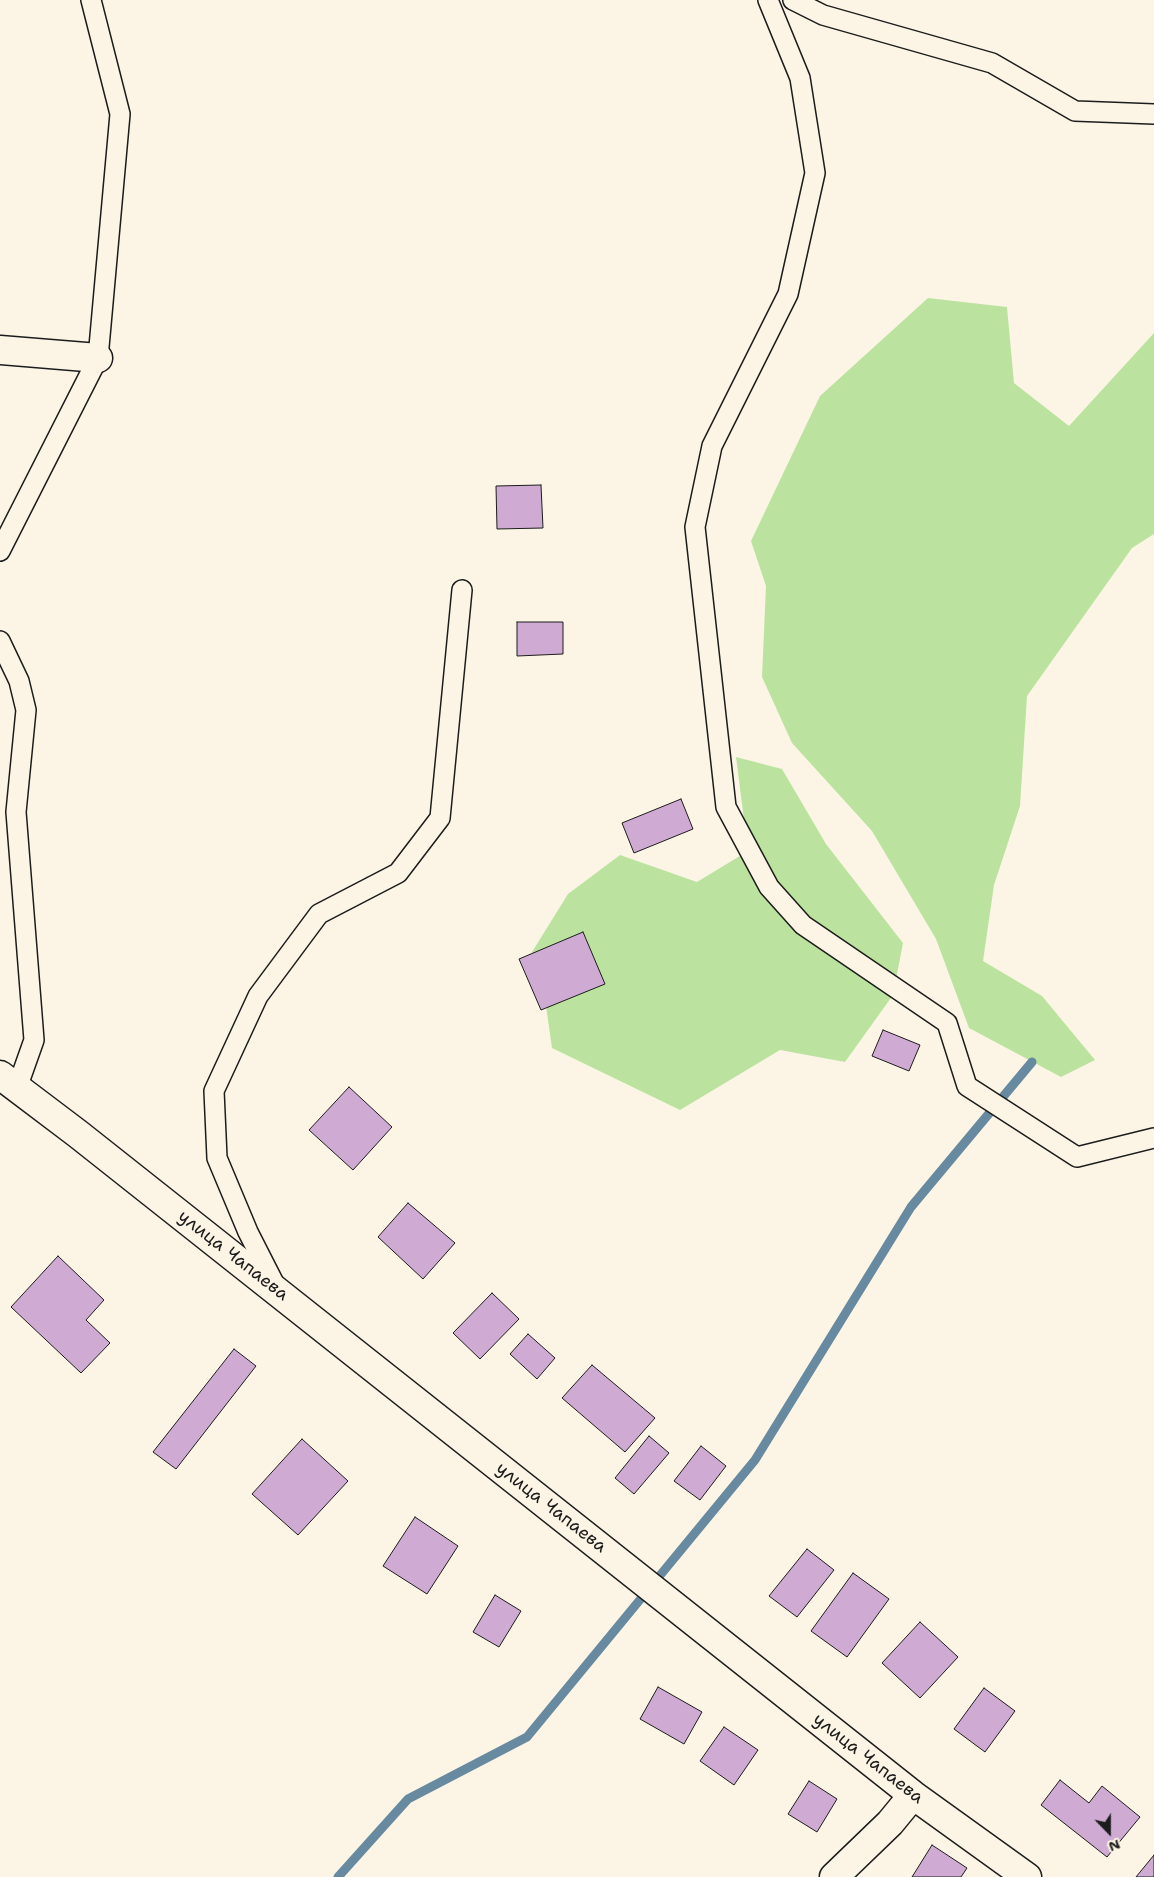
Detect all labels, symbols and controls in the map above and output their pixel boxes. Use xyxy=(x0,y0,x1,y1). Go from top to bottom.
street label: улица Чапаева xyxy=(173,1206,293,1306)
street label: улица Чапаева xyxy=(491,1458,611,1558)
street label: улица Чапаева xyxy=(808,1709,928,1809)
north arrow xyxy=(1084,1807,1134,1857)
text: N xyxy=(1106,1835,1123,1856)

